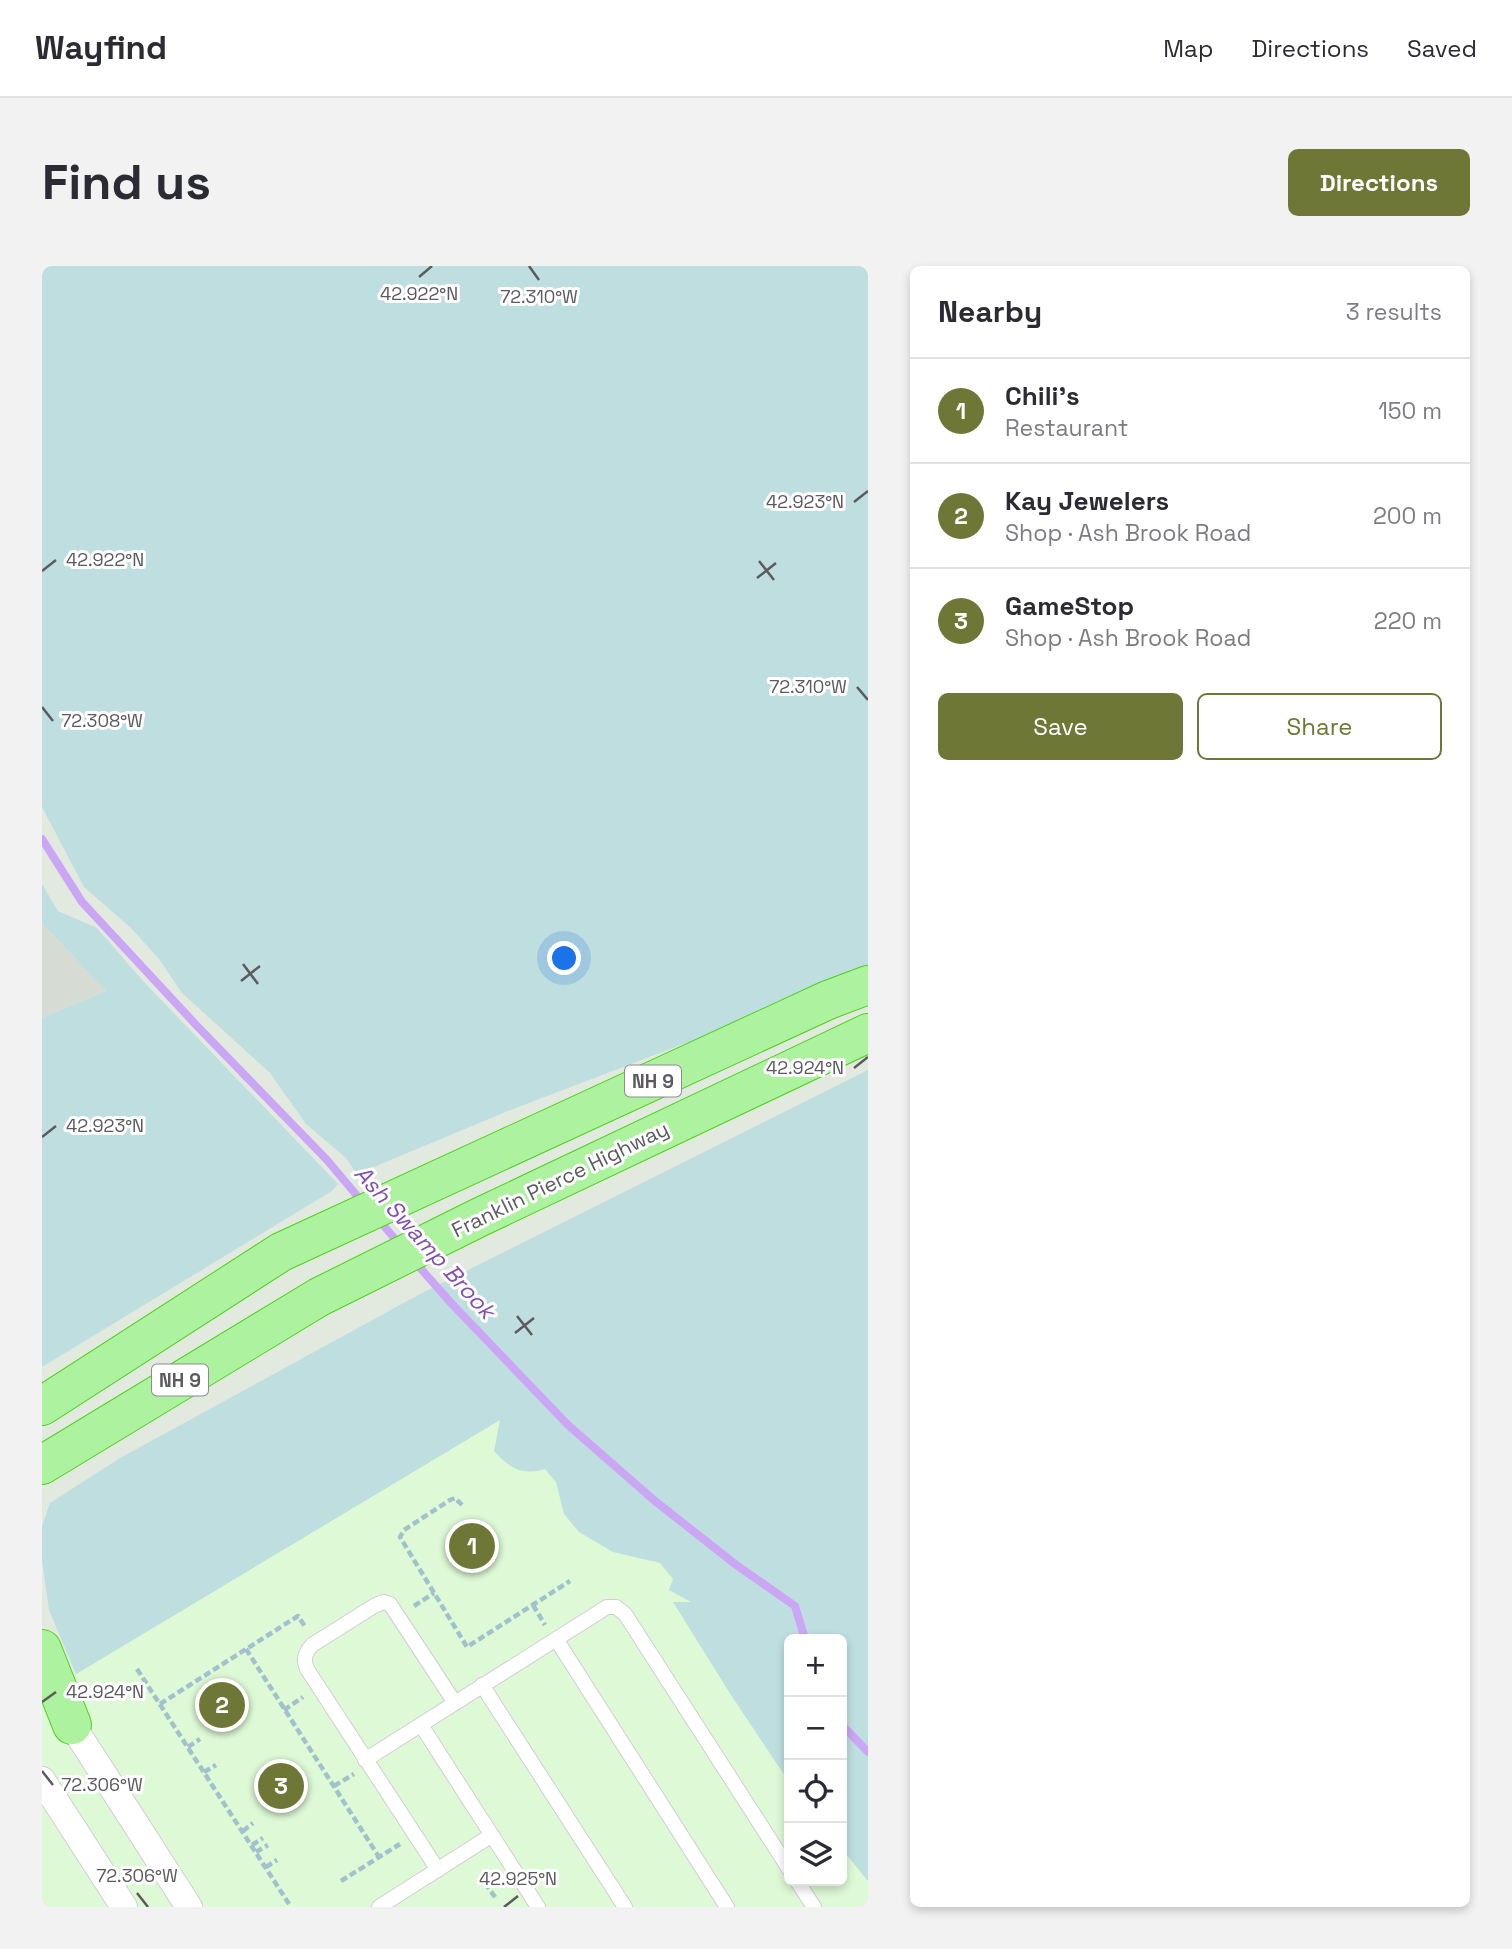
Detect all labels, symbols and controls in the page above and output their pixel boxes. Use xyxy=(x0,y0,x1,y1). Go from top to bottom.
text: Wayfind xyxy=(35,27,167,69)
text: Map xyxy=(1163,33,1213,64)
text: Directions xyxy=(1251,33,1369,64)
text: Saved xyxy=(1407,33,1477,64)
button: Directions xyxy=(1288,149,1470,216)
text: Find us xyxy=(42,151,211,213)
text: 42.922°N xyxy=(380,282,458,305)
text: 72.310°W xyxy=(500,285,578,308)
text: Nearby xyxy=(938,292,1042,331)
text: 3 results xyxy=(1346,297,1442,327)
text: Chili's xyxy=(1005,379,1080,413)
text: 1 xyxy=(956,396,966,426)
text: 150 m xyxy=(1378,396,1442,426)
text: Restaurant xyxy=(1005,413,1128,443)
text: Kay Jewelers xyxy=(1005,484,1169,518)
text: 42.923°N xyxy=(766,490,844,513)
text: 2 xyxy=(954,501,968,531)
text: 200 m xyxy=(1373,501,1442,531)
text: Shop · Ash Brook Road xyxy=(1005,518,1251,548)
text: 42.922°N xyxy=(66,548,144,571)
text: GameStop xyxy=(1005,589,1134,623)
text: 3 xyxy=(954,606,968,636)
text: 220 m xyxy=(1374,606,1442,636)
text: Shop · Ash Brook Road xyxy=(1005,623,1251,653)
text: 72.310°W xyxy=(769,675,847,698)
button: Save xyxy=(938,693,1183,760)
button: Share xyxy=(1197,693,1442,760)
text: 72.308°W xyxy=(61,709,143,732)
your location xyxy=(547,941,581,975)
text: 42.924°N xyxy=(766,1056,844,1079)
road number: NH 9 xyxy=(625,1066,681,1096)
text: 42.923°N xyxy=(66,1114,144,1137)
street label: Franklin Pierce Highway xyxy=(447,1115,673,1243)
water label: Ash Swamp Brook xyxy=(348,1159,504,1327)
road number: NH 9 xyxy=(152,1364,208,1396)
pin: 1 xyxy=(449,1520,495,1572)
map controls xyxy=(784,1634,847,1886)
button: + xyxy=(784,1634,847,1697)
pin: 2 xyxy=(199,1679,245,1731)
text: 42.924°N xyxy=(66,1680,144,1703)
button: − xyxy=(784,1697,847,1760)
pin: 3 xyxy=(258,1760,304,1812)
button: locate xyxy=(784,1760,847,1823)
text: 72.306°W xyxy=(61,1773,143,1796)
button: layers xyxy=(784,1823,847,1886)
text: 72.306°W xyxy=(96,1864,178,1887)
text: 42.925°N xyxy=(479,1867,557,1890)

